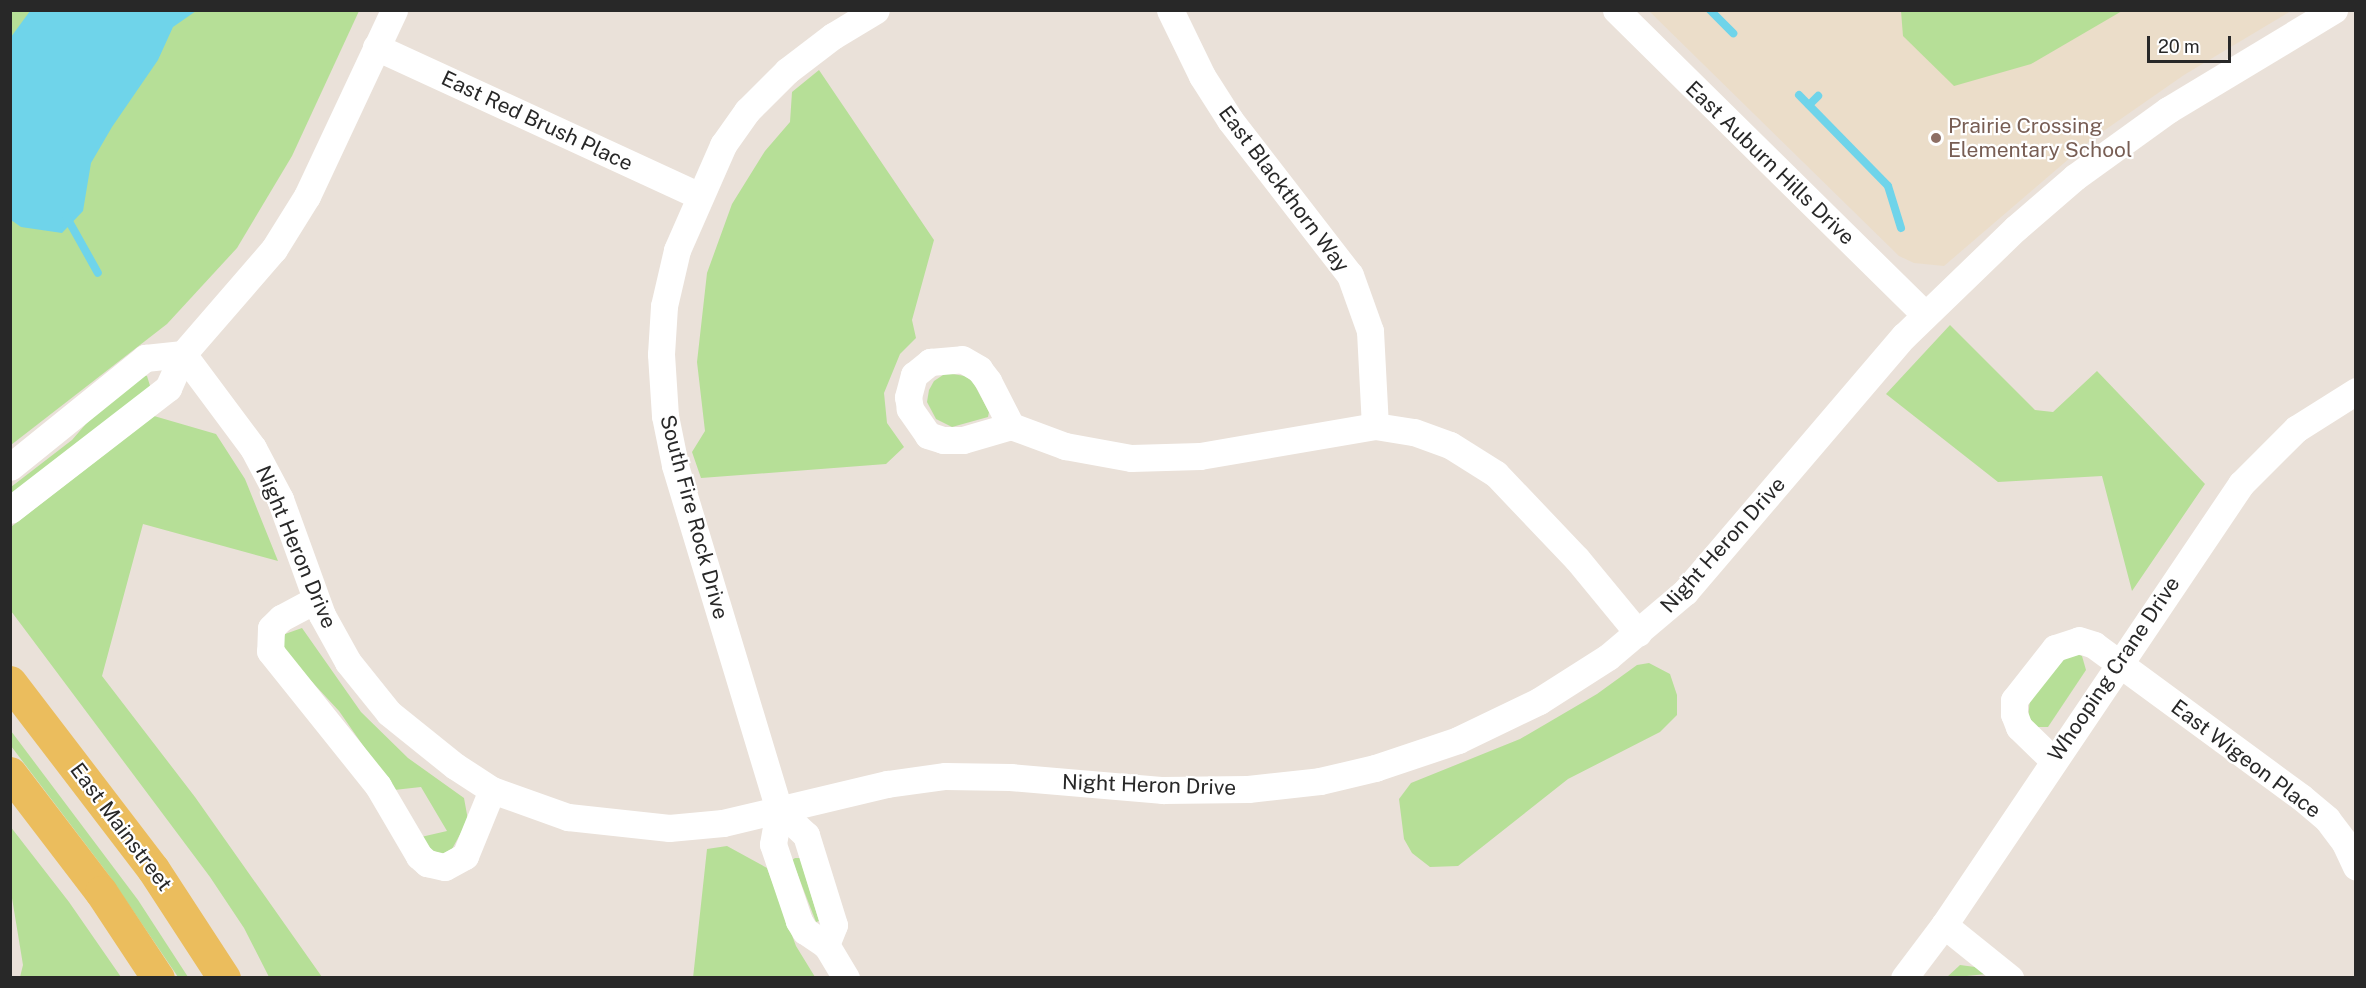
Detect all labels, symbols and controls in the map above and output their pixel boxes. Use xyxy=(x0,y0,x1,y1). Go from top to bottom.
scale bar xyxy=(2150,24,2234,62)
text: 20 m xyxy=(2158,36,2200,57)
street label: East Red Brush Place xyxy=(437,66,637,176)
street label: East Auburn Hills Drive xyxy=(1680,76,1860,250)
street label: East Blackthorn Way xyxy=(1213,101,1355,277)
place label: Prairie Crossing Elementary School xyxy=(1948,113,2132,163)
marker: Prairie Crossing Elementary School xyxy=(1929,131,1943,145)
street label: South Fire Rock Drive xyxy=(655,412,733,622)
street label: Night Heron Drive xyxy=(250,462,342,632)
street label: Night Heron Drive xyxy=(1655,472,1791,618)
street label: Whooping Crane Drive xyxy=(2043,572,2185,766)
street label: East Wigeon Place xyxy=(2166,694,2326,824)
street label: East Mainstreet xyxy=(65,758,177,896)
street label: Night Heron Drive xyxy=(1062,769,1236,801)

